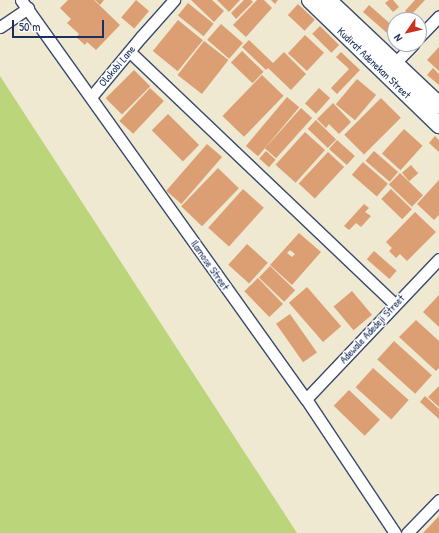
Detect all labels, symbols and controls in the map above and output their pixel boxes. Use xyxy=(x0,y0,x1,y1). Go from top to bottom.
scale bar xyxy=(14,12,106,38)
north arrow xyxy=(387,12,427,52)
text: 50 m xyxy=(19,18,40,35)
street label: Kudirat Adenekan Street xyxy=(334,25,414,101)
text: N xyxy=(390,32,405,45)
street label: Olokobi Lane xyxy=(96,43,138,89)
street label: Ilamose Street xyxy=(188,237,232,293)
street label: Adewale Adedeji Street xyxy=(337,292,407,366)

